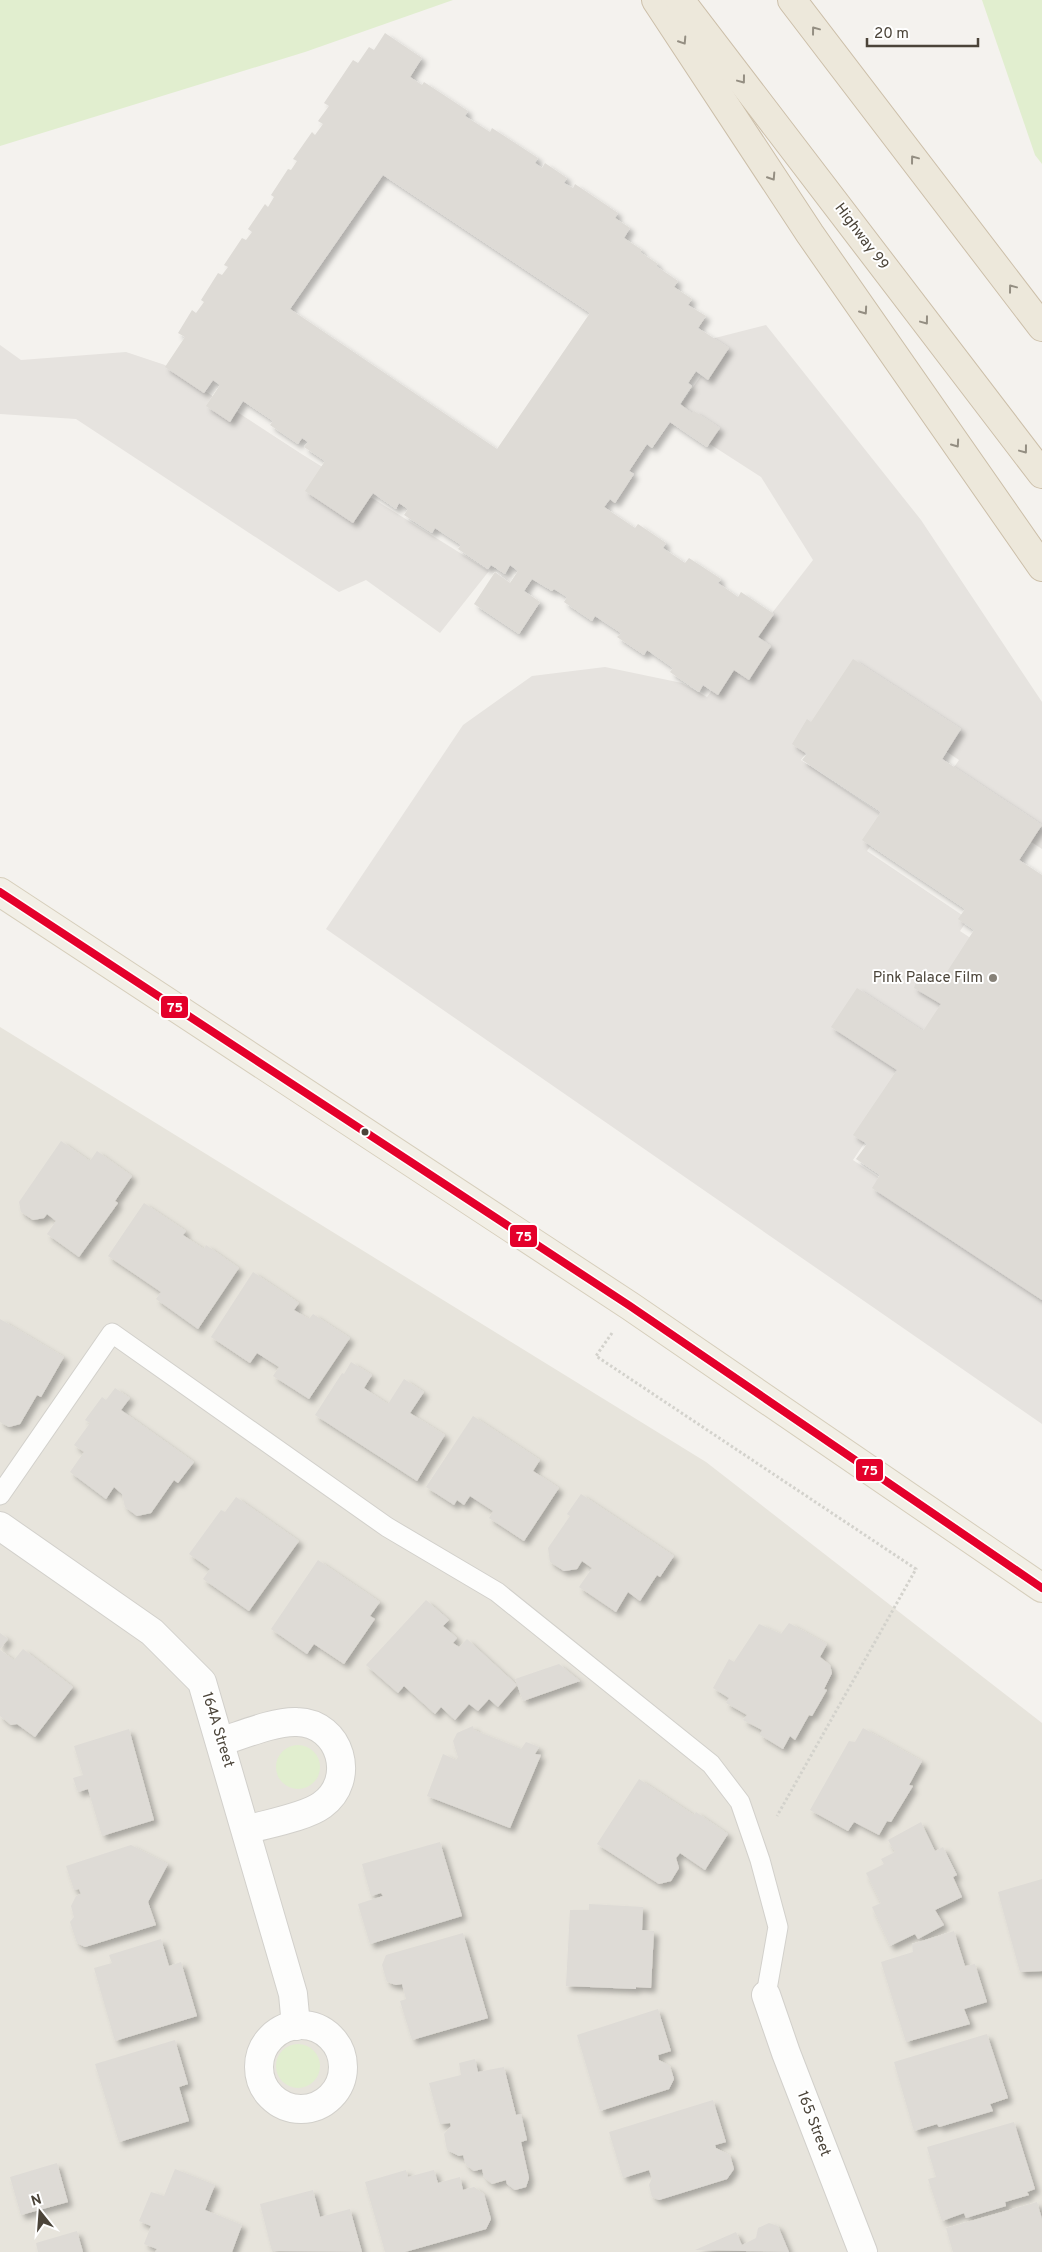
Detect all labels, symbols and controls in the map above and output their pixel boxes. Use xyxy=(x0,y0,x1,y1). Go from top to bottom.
scale bar xyxy=(867,15,978,47)
text: 20 m xyxy=(874,25,909,44)
one-way arrow xyxy=(812,26,821,36)
one-way arrow xyxy=(677,35,686,44)
one-way arrow xyxy=(736,75,745,84)
one-way arrow xyxy=(911,156,919,165)
one-way arrow xyxy=(766,171,776,180)
street label: Highway 99 xyxy=(830,200,892,274)
one-way arrow xyxy=(1010,285,1018,294)
one-way arrow xyxy=(858,305,867,315)
one-way arrow xyxy=(919,315,928,325)
one-way arrow xyxy=(950,439,959,448)
one-way arrow xyxy=(1018,444,1026,453)
place label: Pink Palace Film xyxy=(873,969,983,988)
marker: Pink Palace Film xyxy=(987,972,999,984)
line badge: 75 xyxy=(160,995,189,1019)
text: 75 xyxy=(167,1000,183,1017)
unlabelled marker xyxy=(360,1127,370,1137)
line badge: 75 xyxy=(509,1224,538,1248)
text: 75 xyxy=(516,1229,532,1246)
line badge: 75 xyxy=(855,1458,884,1482)
text: 75 xyxy=(862,1463,878,1480)
street label: 164A Street xyxy=(197,1690,237,1770)
street label: 165 Street xyxy=(792,2089,834,2159)
north arrow xyxy=(15,2187,65,2237)
text: N xyxy=(29,2191,44,2211)

